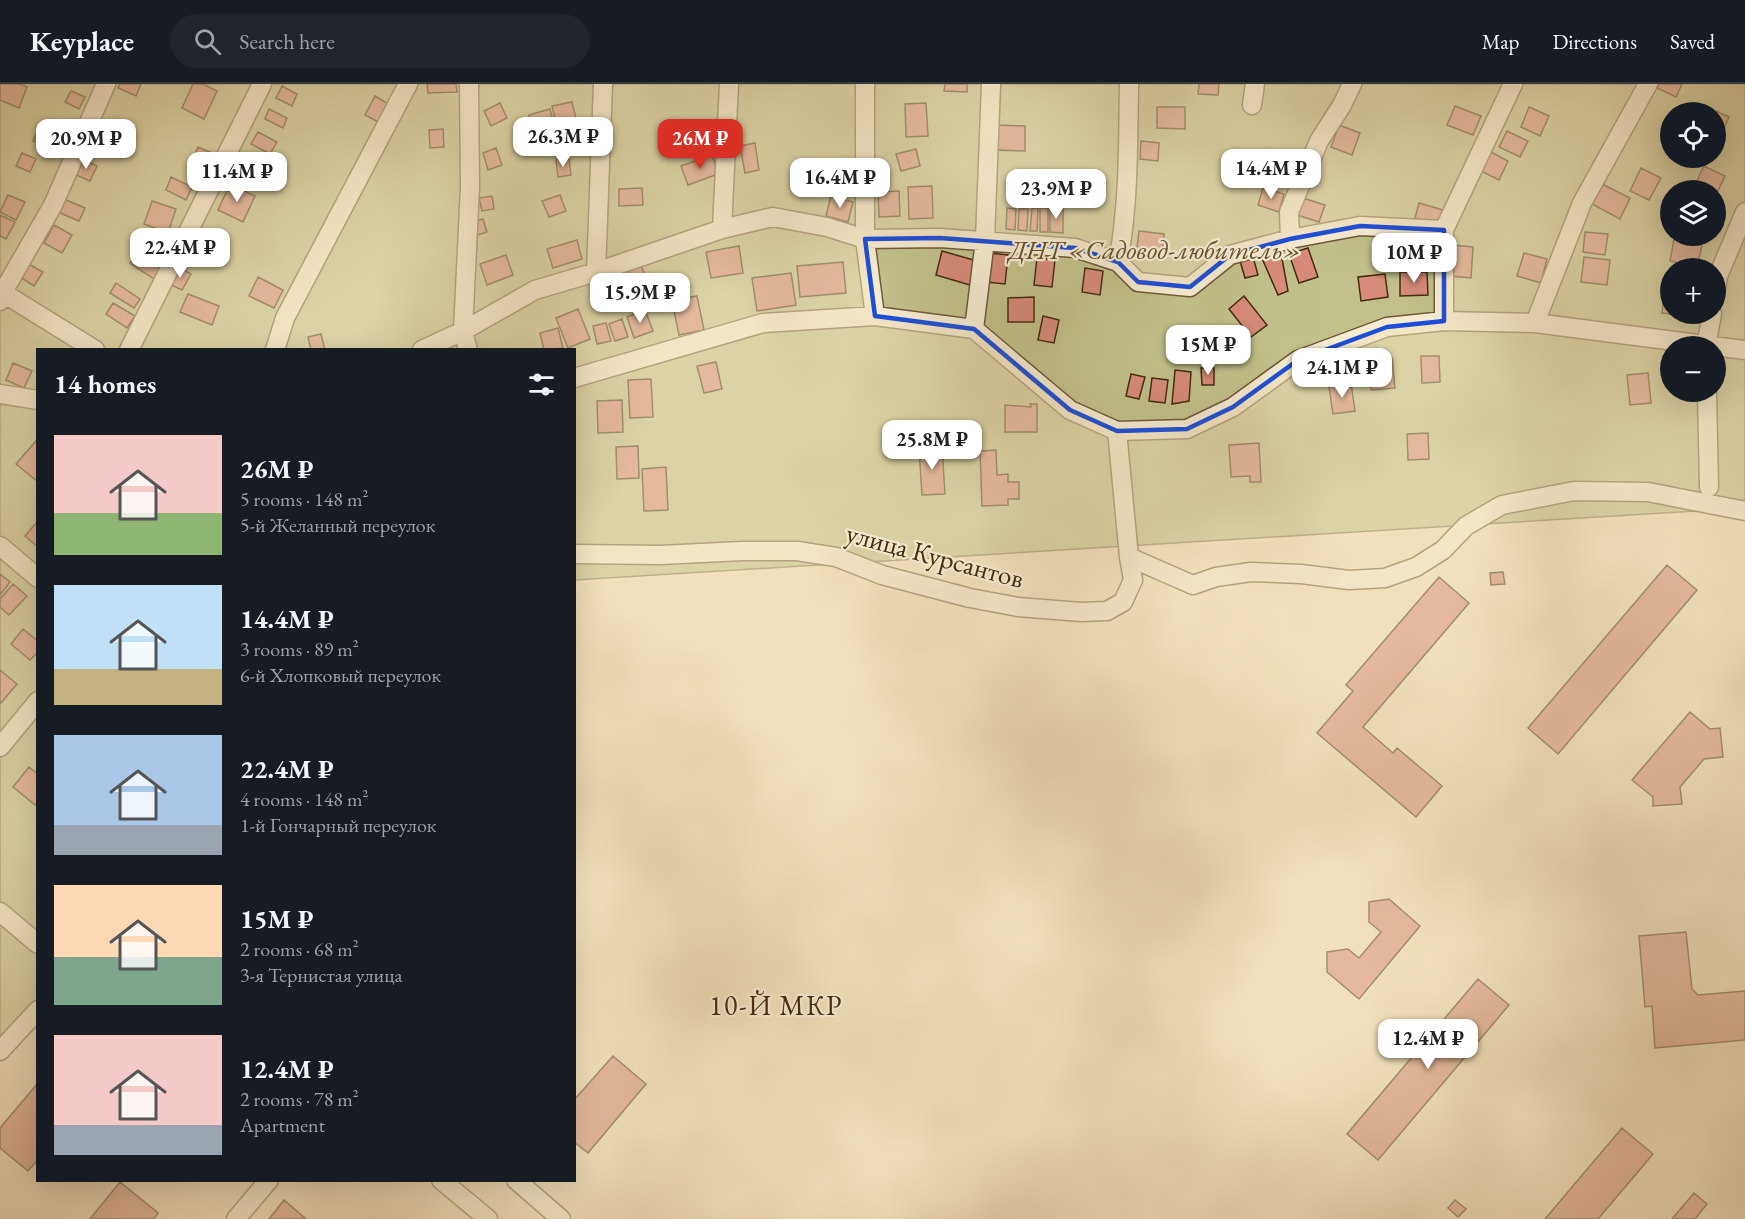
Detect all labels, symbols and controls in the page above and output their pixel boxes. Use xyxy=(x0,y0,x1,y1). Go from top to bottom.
search box xyxy=(170,14,590,68)
text: Keyplace xyxy=(30,23,134,59)
icon: search xyxy=(191,25,224,58)
text: Search here xyxy=(239,27,335,56)
text: Map xyxy=(1482,28,1519,55)
text: Directions xyxy=(1552,28,1637,55)
text: Saved xyxy=(1670,28,1715,55)
map controls xyxy=(1660,102,1726,402)
button: locate xyxy=(1660,102,1726,168)
pin: 26.3M ₽ xyxy=(508,117,618,168)
pin: 20.9M ₽ xyxy=(31,119,141,170)
pin: 26M ₽ xyxy=(658,119,742,170)
text: 26.3M ₽ xyxy=(527,123,599,149)
text: 20.9M ₽ xyxy=(50,125,122,151)
text: 26M ₽ xyxy=(672,125,728,151)
pin: 14.4M ₽ xyxy=(1216,149,1326,200)
pin: 11.4M ₽ xyxy=(182,152,292,203)
text: 14.4M ₽ xyxy=(1235,155,1307,181)
text: 11.4M ₽ xyxy=(201,158,273,184)
pin: 16.4M ₽ xyxy=(785,158,895,209)
text: 16.4M ₽ xyxy=(804,164,876,190)
pin: 23.9M ₽ xyxy=(1001,169,1111,220)
text: 23.9M ₽ xyxy=(1020,175,1092,201)
button: layers xyxy=(1660,180,1726,246)
pin: 22.4M ₽ xyxy=(125,228,235,279)
park label: ДНТ «Садовод-любитель» xyxy=(1007,232,1301,267)
pin: 10M ₽ xyxy=(1372,233,1456,284)
text: 22.4M ₽ xyxy=(144,234,216,260)
text: 10M ₽ xyxy=(1386,239,1442,265)
button: + xyxy=(1660,258,1726,324)
pin: 15.9M ₽ xyxy=(585,273,695,324)
text: 15.9M ₽ xyxy=(604,279,676,305)
pin: 15M ₽ xyxy=(1166,325,1250,376)
text: 15M ₽ xyxy=(1180,331,1236,357)
button: − xyxy=(1660,336,1726,402)
pin: 24.1M ₽ xyxy=(1287,348,1397,399)
text: 24.1M ₽ xyxy=(1306,354,1378,380)
text: 14 homes xyxy=(54,367,156,401)
icon: filters xyxy=(525,368,558,401)
pin: 25.8M ₽ xyxy=(877,420,987,471)
text: 25.8M ₽ xyxy=(896,426,968,452)
text: 26M ₽ xyxy=(240,452,314,486)
icon: home xyxy=(102,459,174,531)
text: 5 rooms · 148 m² xyxy=(240,486,368,512)
text: 5-й Желанный переулок xyxy=(240,512,435,538)
street label: улица Курсантов xyxy=(843,515,1028,596)
text: 14.4M ₽ xyxy=(240,602,334,636)
icon: home xyxy=(102,609,174,681)
text: 3 rooms · 89 m² xyxy=(240,636,359,662)
text: 6-й Хлопковый переулок xyxy=(240,662,441,688)
text: 22.4M ₽ xyxy=(240,752,334,786)
icon: home xyxy=(102,759,174,831)
text: 4 rooms · 148 m² xyxy=(240,786,368,812)
text: 1-й Гончарный переулок xyxy=(240,812,436,838)
text: 15M ₽ xyxy=(240,902,314,936)
icon: home xyxy=(102,909,174,981)
text: 2 rooms · 68 m² xyxy=(240,936,359,962)
text: 3-я Тернистая улица xyxy=(240,962,402,988)
district label: 10-Й МКР xyxy=(709,987,843,1023)
pin: 12.4M ₽ xyxy=(1373,1019,1483,1070)
text: 12.4M ₽ xyxy=(1392,1025,1464,1051)
text: 12.4M ₽ xyxy=(240,1052,334,1086)
icon: home xyxy=(102,1059,174,1131)
text: 2 rooms · 78 m² xyxy=(240,1086,359,1112)
text: Apartment xyxy=(240,1112,325,1138)

